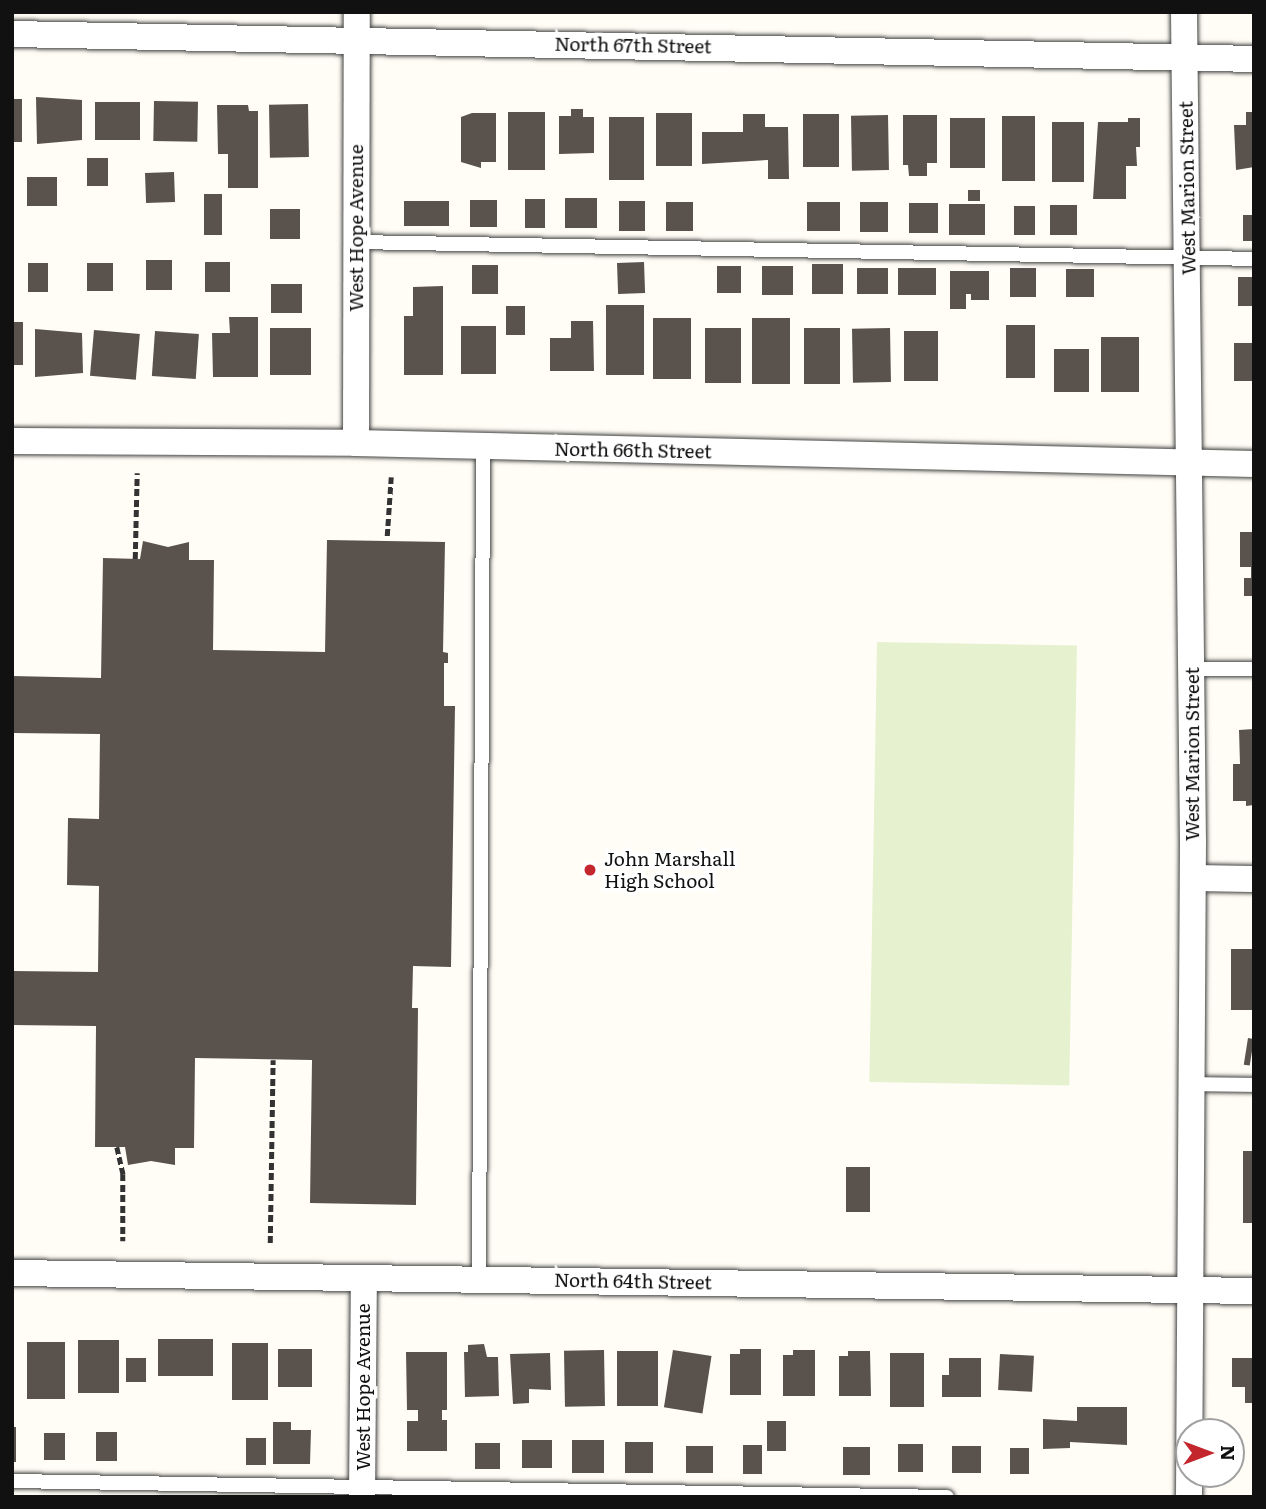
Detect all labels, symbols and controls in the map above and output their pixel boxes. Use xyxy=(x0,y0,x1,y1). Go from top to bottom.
street label: North 67th Street xyxy=(554,32,712,58)
street label: West Marion Street xyxy=(1174,101,1200,275)
street label: West Hope Avenue xyxy=(345,144,367,312)
street label: North 66th Street xyxy=(554,437,712,463)
street label: West Marion Street xyxy=(1181,667,1203,841)
place label: John Marshall High School xyxy=(604,848,735,892)
marker: John Marshall High School xyxy=(582,862,598,878)
street label: North 64th Street xyxy=(554,1268,712,1294)
street label: West Hope Avenue xyxy=(352,1303,374,1471)
north arrow xyxy=(1175,1418,1245,1488)
text: N xyxy=(1215,1445,1243,1461)

